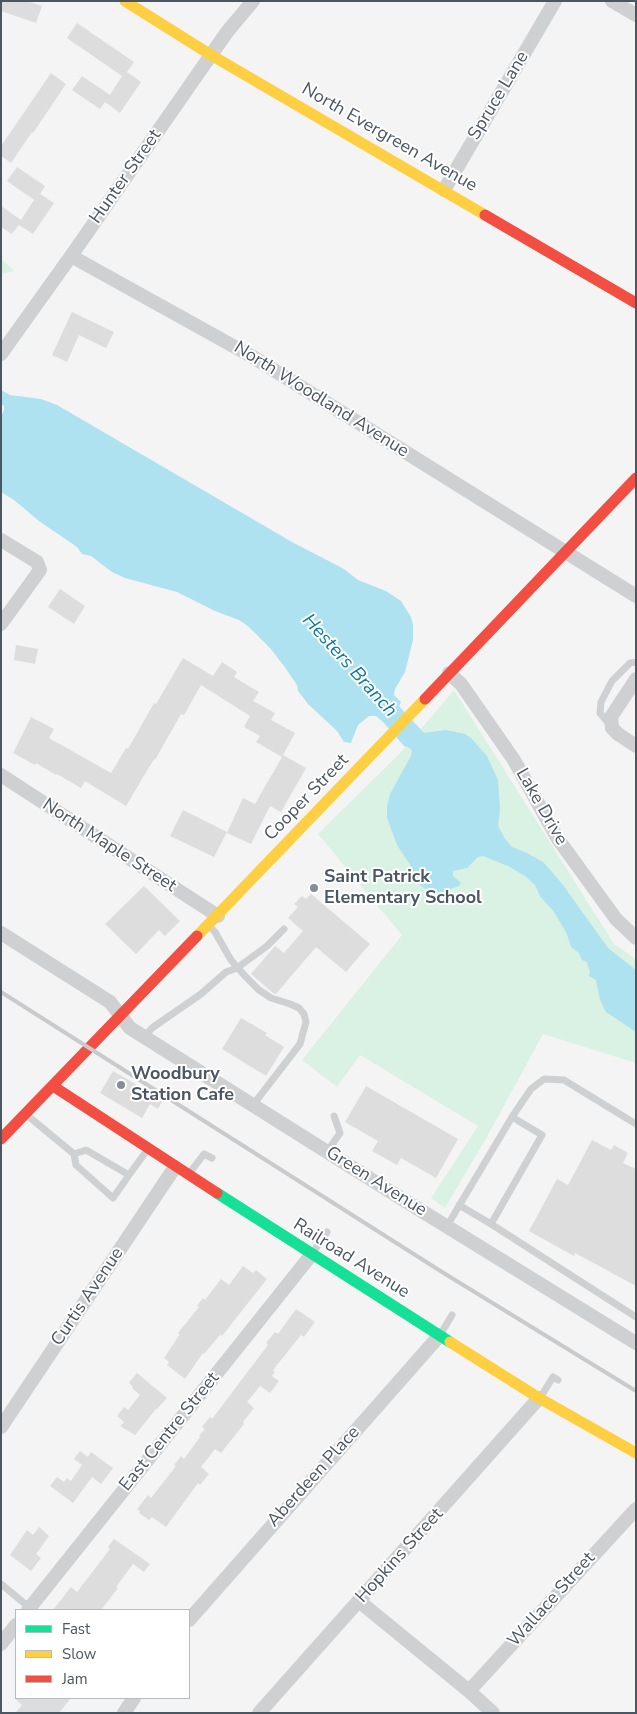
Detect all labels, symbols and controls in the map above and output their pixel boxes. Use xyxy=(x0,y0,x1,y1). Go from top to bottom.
street label: Spruce Lane xyxy=(464,48,534,144)
street label: North Evergreen Avenue xyxy=(297,79,481,197)
street label: Hunter Street xyxy=(86,126,166,228)
street label: North Woodland Avenue xyxy=(230,337,412,463)
water label: Hesters Branch xyxy=(297,610,401,722)
street label: Cooper Street xyxy=(260,750,354,846)
street label: Lake Drive xyxy=(510,765,572,849)
street label: North Maple Street xyxy=(38,795,180,897)
place label: Saint Patrick Elementary School xyxy=(324,867,482,910)
marker: Saint Patrick Elementary School xyxy=(308,882,320,894)
place label: Woodbury Station Cafe xyxy=(131,1064,234,1106)
marker: Woodbury Station Cafe xyxy=(115,1079,127,1091)
street label: Green Avenue xyxy=(322,1142,430,1222)
street label: Railroad Avenue xyxy=(289,1215,413,1303)
street label: Curtis Avenue xyxy=(47,1244,129,1350)
street label: East Centre Street xyxy=(115,1368,225,1496)
street label: Aberdeen Place xyxy=(263,1422,365,1532)
street label: Hopkins Street xyxy=(352,1504,448,1608)
street label: Wallace Street xyxy=(504,1548,600,1652)
legend xyxy=(15,1609,190,1699)
text: Fast xyxy=(62,1619,90,1639)
text: Slow xyxy=(62,1644,96,1664)
text: Jam xyxy=(62,1669,88,1689)

